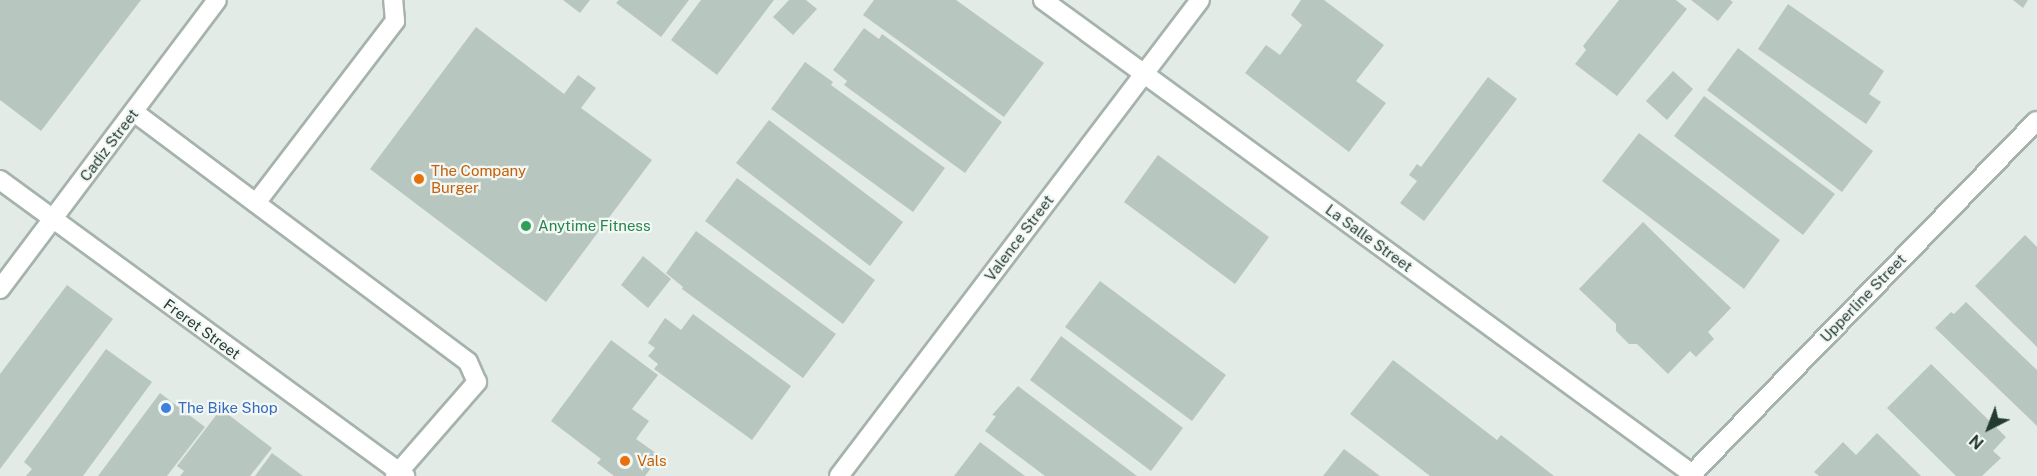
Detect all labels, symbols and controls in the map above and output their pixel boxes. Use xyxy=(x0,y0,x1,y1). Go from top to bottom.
street label: Cadiz Street xyxy=(76,105,142,185)
place label: The Company Burger xyxy=(431,161,526,196)
marker: The Company Burger xyxy=(412,172,426,186)
street label: Valence Street xyxy=(981,191,1057,285)
street label: La Salle Street xyxy=(1322,200,1416,276)
place label: Anytime Fitness xyxy=(538,217,651,235)
marker: Anytime Fitness xyxy=(519,219,533,233)
street label: Upperline Street xyxy=(1816,250,1910,346)
street label: Freret Street xyxy=(160,295,244,363)
north arrow xyxy=(1959,398,2019,458)
place label: The Bike Shop xyxy=(178,399,278,417)
marker: The Bike Shop xyxy=(159,401,173,415)
text: N xyxy=(1966,431,1988,453)
place label: Vals xyxy=(637,452,667,470)
marker: Vals xyxy=(618,454,632,468)

